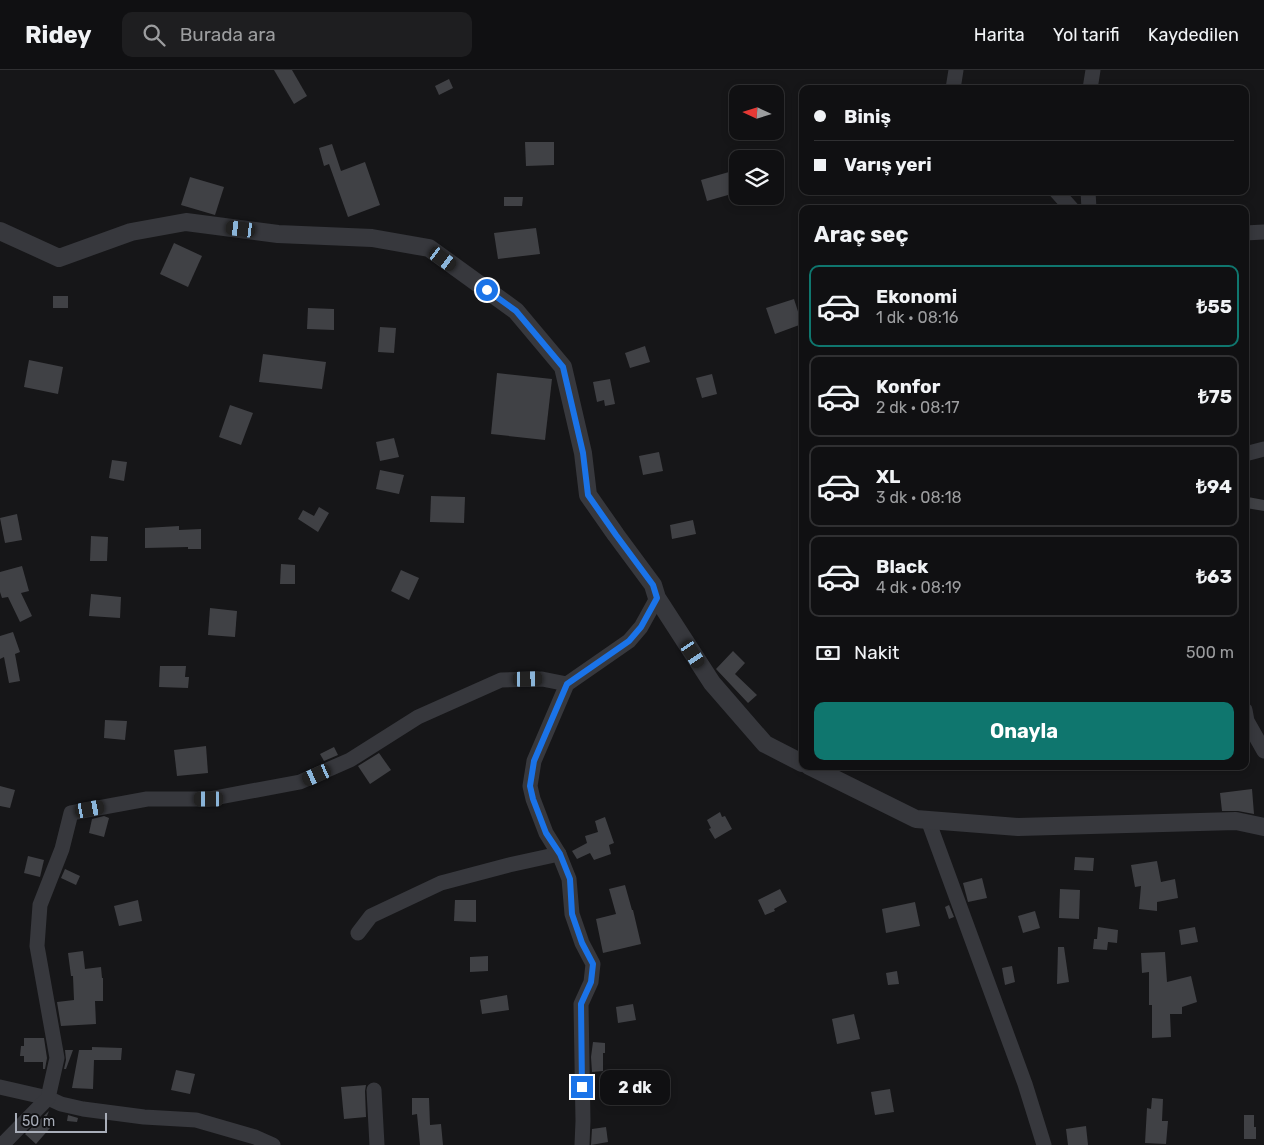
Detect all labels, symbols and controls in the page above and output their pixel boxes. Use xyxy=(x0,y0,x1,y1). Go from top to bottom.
search box xyxy=(122,12,472,57)
text: Ridey xyxy=(25,21,92,49)
icon: search xyxy=(140,21,168,49)
text: Burada ara xyxy=(180,23,276,46)
text: Harita xyxy=(974,24,1025,46)
text: Yol tarifi xyxy=(1053,24,1120,46)
text: Kaydedilen xyxy=(1148,24,1239,46)
north arrow xyxy=(729,85,784,140)
map controls xyxy=(729,85,784,205)
text: Biniş xyxy=(844,105,891,128)
button: layers xyxy=(729,150,784,205)
text: Varış yeri xyxy=(844,153,932,176)
car xyxy=(225,220,256,238)
text: Araç seç xyxy=(814,221,908,248)
car xyxy=(426,244,459,274)
route start xyxy=(476,279,498,301)
icon: car xyxy=(816,284,861,329)
text: Ekonomi xyxy=(876,285,957,308)
text: ₺55 xyxy=(1197,295,1232,318)
text: 1 dk · 08:16 xyxy=(876,308,958,327)
icon: car xyxy=(816,374,861,419)
text: Konfor xyxy=(876,375,940,398)
text: ₺75 xyxy=(1198,385,1232,408)
text: 2 dk · 08:17 xyxy=(876,398,960,417)
icon: car xyxy=(816,464,861,509)
text: XL xyxy=(876,465,900,488)
text: ₺94 xyxy=(1196,475,1232,498)
text: 3 dk · 08:18 xyxy=(876,488,962,507)
icon: car xyxy=(816,554,861,599)
text: Black xyxy=(876,555,928,578)
text: ₺63 xyxy=(1196,565,1232,588)
text: 4 dk · 08:19 xyxy=(876,578,961,597)
car xyxy=(678,637,707,671)
icon: cash xyxy=(814,639,842,667)
text: Nakit xyxy=(854,641,900,664)
text: 500 m xyxy=(1186,643,1234,662)
car xyxy=(512,671,543,687)
button: Onayla xyxy=(814,702,1234,760)
car xyxy=(300,762,333,788)
car xyxy=(194,792,224,807)
car xyxy=(73,799,106,819)
callout: 2 dk xyxy=(600,1070,670,1104)
route end xyxy=(571,1076,593,1098)
text: 2 dk xyxy=(618,1078,652,1097)
scale bar xyxy=(15,1110,108,1133)
text: 50 m xyxy=(22,1113,55,1130)

